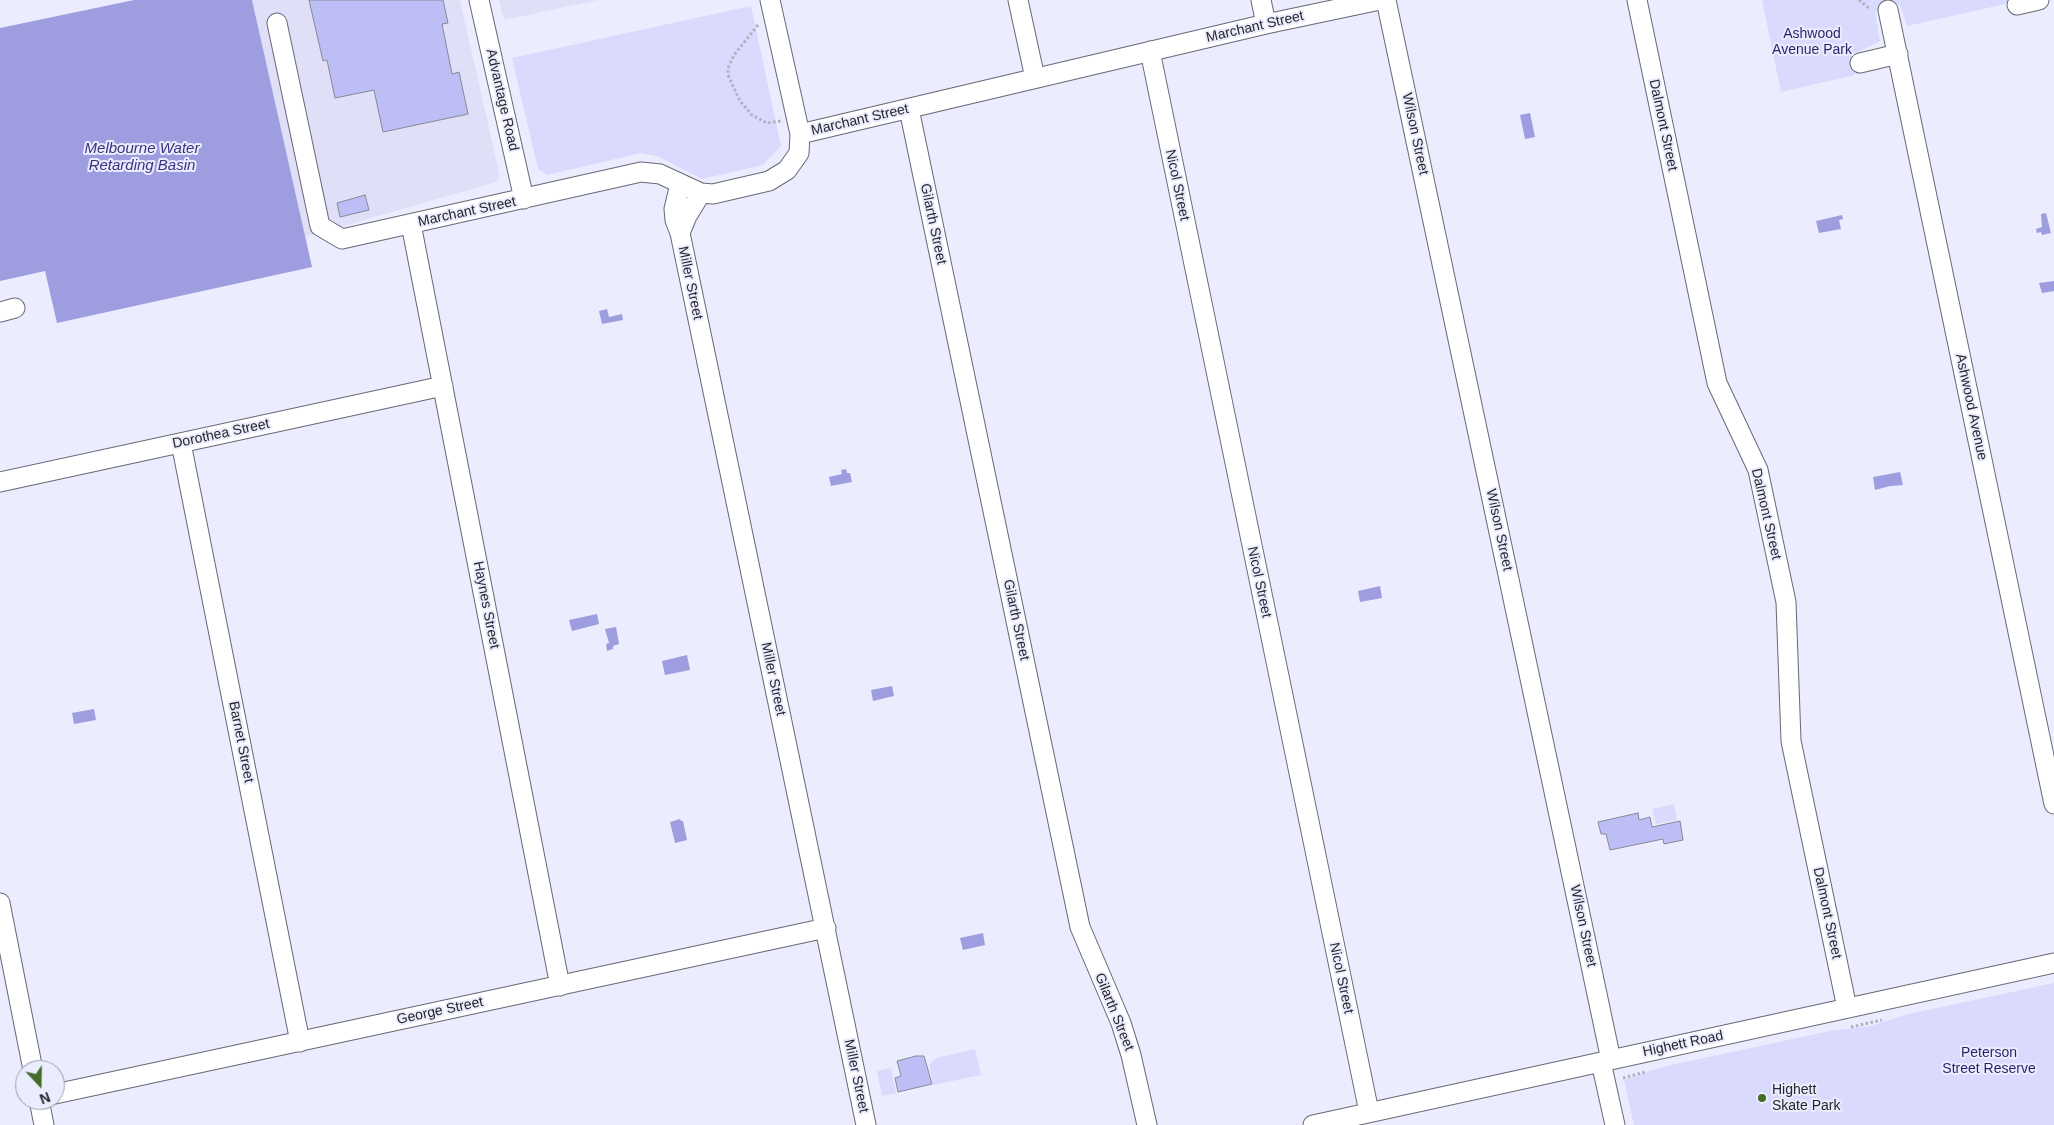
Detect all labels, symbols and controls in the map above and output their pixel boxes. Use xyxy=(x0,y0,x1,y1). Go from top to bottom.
street label: Marchant Street xyxy=(1205,8,1305,46)
park label: Ashwood Avenue Park xyxy=(1772,26,1852,58)
street label: Advantage Road xyxy=(482,47,522,153)
street label: Dalmont Street xyxy=(1645,78,1681,172)
street label: Wilson Street xyxy=(1398,92,1432,176)
street label: Marchant Street xyxy=(810,101,910,139)
water label: Melbourne Water Retarding Basin xyxy=(85,140,199,175)
street label: Nicol Street xyxy=(1161,148,1193,222)
street label: Gilarth Street xyxy=(916,182,950,266)
street label: Marchant Street xyxy=(417,193,517,231)
street label: Miller Street xyxy=(674,245,706,321)
street label: Ashwood Avenue xyxy=(1951,352,1991,462)
street label: Dorothea Street xyxy=(171,416,271,452)
street label: Dalmont Street xyxy=(1747,467,1785,561)
street label: Wilson Street xyxy=(1482,488,1516,572)
street label: Nicol Street xyxy=(1243,545,1275,619)
street label: Haynes Street xyxy=(469,560,503,650)
street label: Gilarth Street xyxy=(999,578,1033,662)
street label: Miller Street xyxy=(757,641,789,717)
street label: Barnet Street xyxy=(225,700,257,784)
street label: Dalmont Street xyxy=(1809,866,1845,960)
street label: Wilson Street xyxy=(1566,884,1600,968)
street label: Nicol Street xyxy=(1325,941,1357,1015)
street label: Gilarth Street xyxy=(1091,971,1137,1053)
street label: George Street xyxy=(395,994,485,1028)
street label: Highett Road xyxy=(1641,1027,1725,1061)
street label: Miller Street xyxy=(840,1038,872,1114)
park label: Peterson Street Reserve xyxy=(1942,1045,2036,1078)
north arrow xyxy=(15,1060,65,1110)
place label: Highett Skate Park xyxy=(1772,1082,1840,1114)
text: N xyxy=(37,1089,53,1107)
marker: Highett Skate Park xyxy=(1756,1092,1768,1104)

